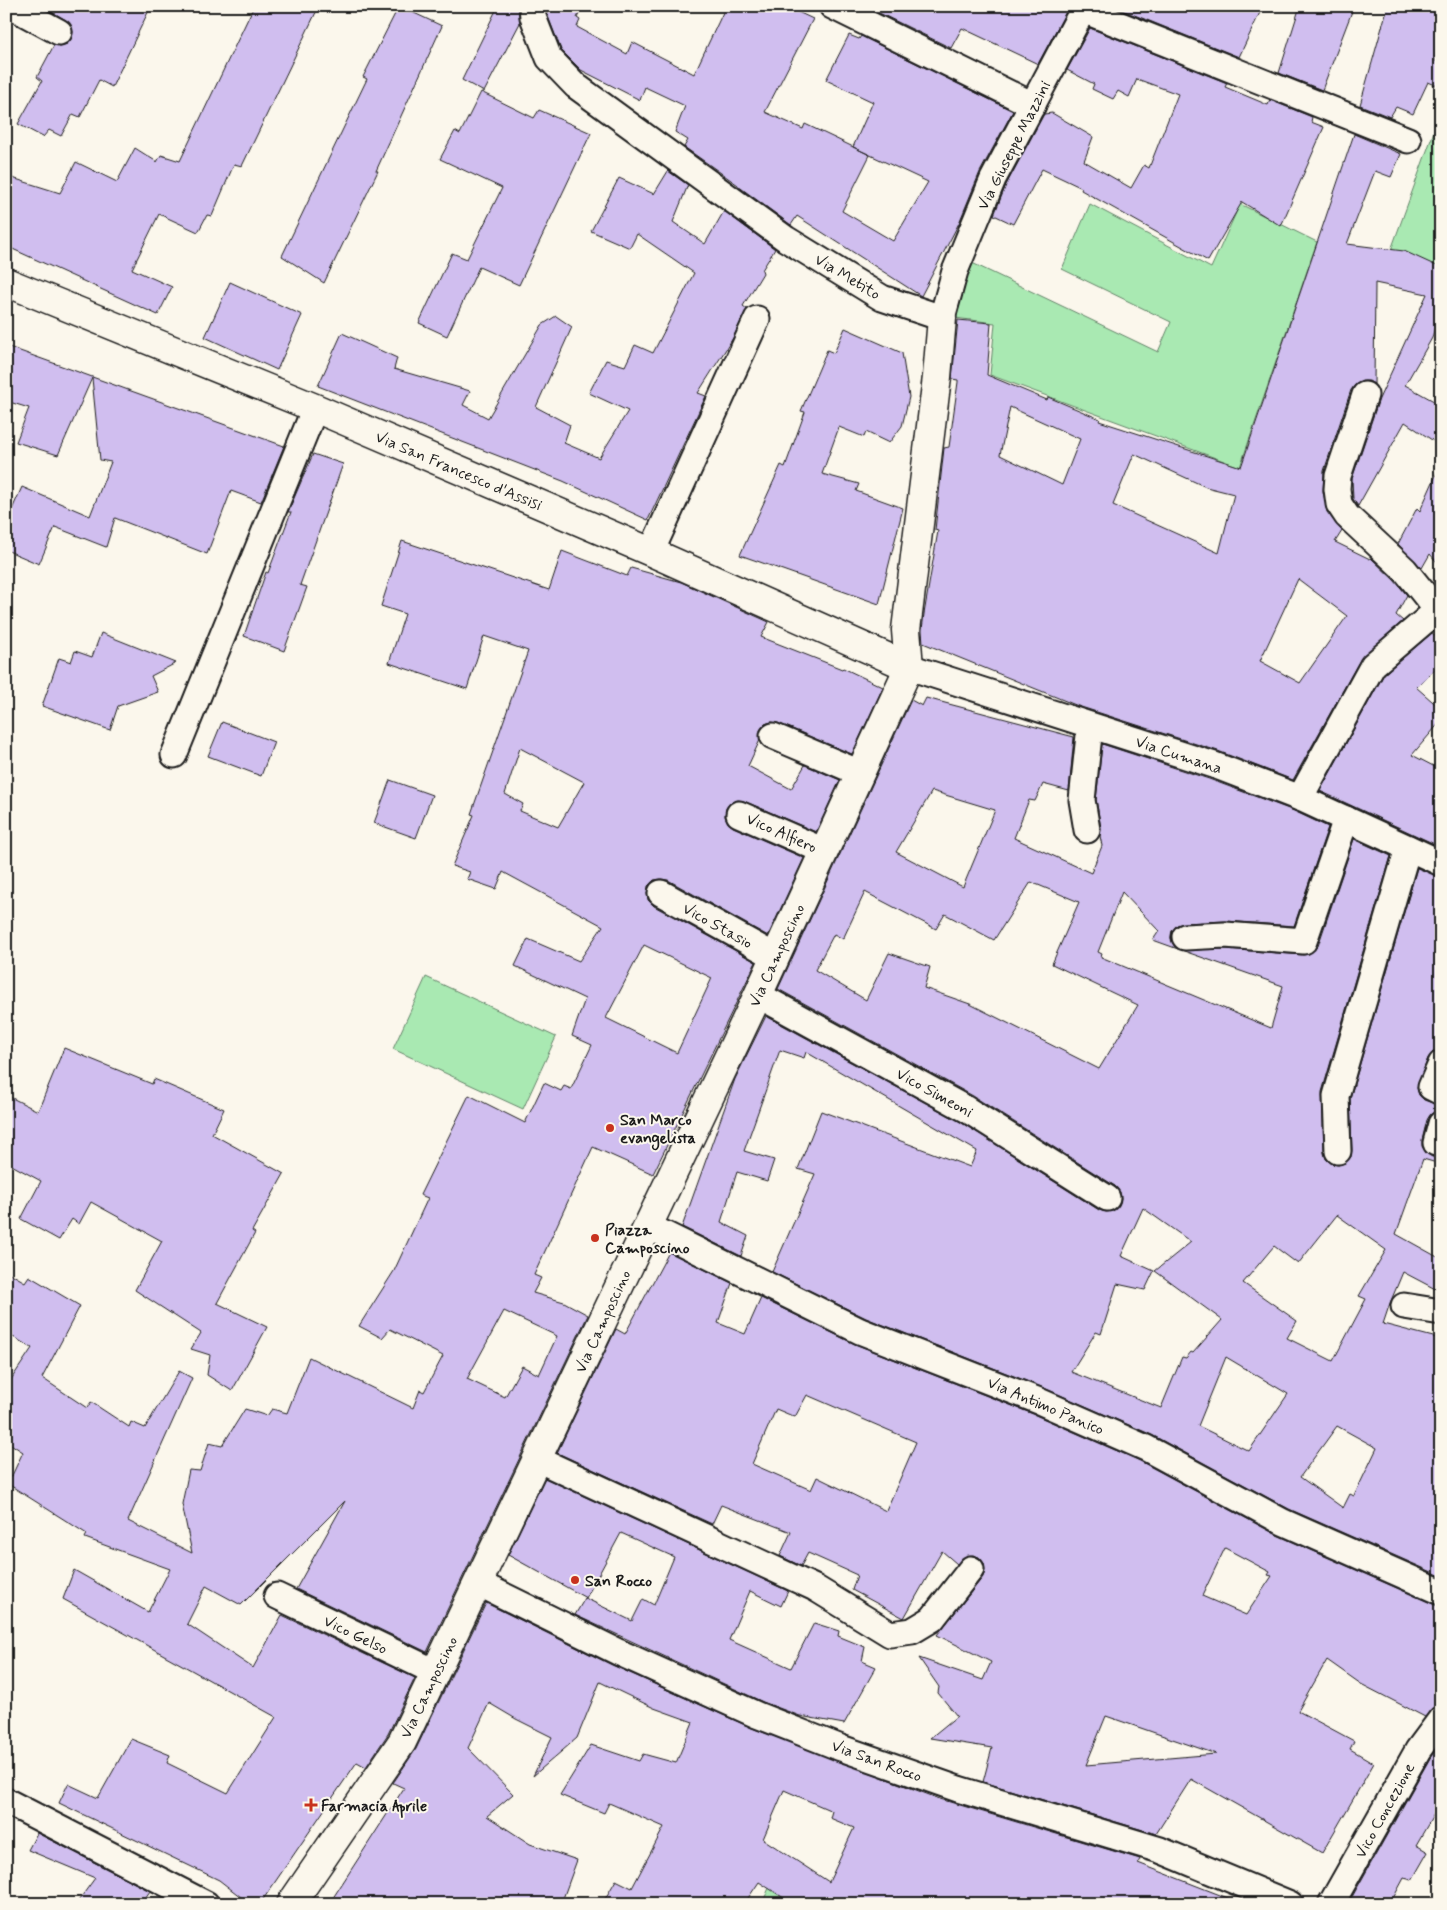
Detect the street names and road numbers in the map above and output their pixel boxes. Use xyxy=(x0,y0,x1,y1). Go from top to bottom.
street label: Via Giuseppe Mazzini xyxy=(973,77,1056,214)
street label: Via Metito xyxy=(810,249,884,305)
street label: Via San Francesco d'Assisi xyxy=(372,427,545,516)
street label: Via Cumana xyxy=(1133,732,1225,779)
street label: Vico Alfiero xyxy=(743,809,820,858)
street label: Vico Stasio xyxy=(678,898,756,954)
street label: Via Camposcino xyxy=(744,901,810,1010)
street label: Vico Simeoni xyxy=(892,1064,977,1123)
street label: Via Camposcino xyxy=(570,1267,636,1376)
street label: Via Antimo Panico xyxy=(984,1372,1107,1441)
street label: Vico Gelso xyxy=(320,1611,391,1660)
street label: Via Camposcino xyxy=(396,1633,463,1742)
street label: Via San Rocco xyxy=(828,1735,925,1788)
street label: Vico Concezione xyxy=(1350,1759,1420,1862)

